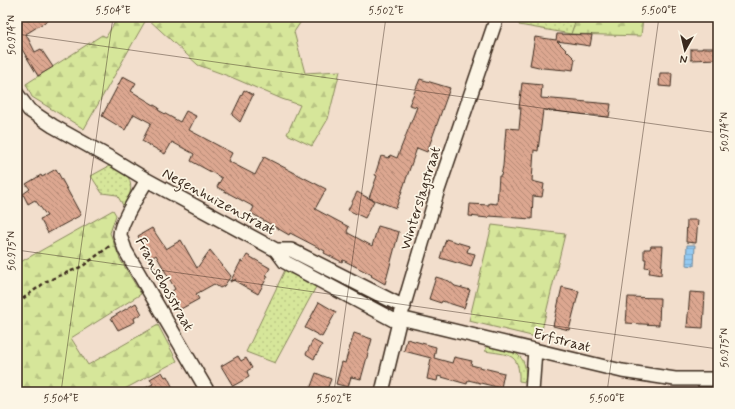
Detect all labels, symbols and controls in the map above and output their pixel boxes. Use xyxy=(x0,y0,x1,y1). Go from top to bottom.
text: 5.504°E xyxy=(95,4,131,18)
text: 5.502°E xyxy=(368,4,404,18)
text: 5.500°E xyxy=(641,4,677,18)
text: 50.974°N xyxy=(5,15,19,55)
north arrow xyxy=(665,30,705,70)
text: N xyxy=(679,51,688,66)
text: 50.974°N xyxy=(718,112,732,152)
street label: Winterslagstraat xyxy=(396,144,446,253)
street label: Negenhuizenstraat xyxy=(158,164,279,241)
text: 50.975°N xyxy=(5,231,19,271)
street label: Fransebosstraat xyxy=(130,234,198,335)
street label: Erfstraat xyxy=(531,324,593,358)
text: 50.975°N xyxy=(718,328,732,368)
text: 5.504°E xyxy=(43,392,79,406)
text: 5.502°E xyxy=(316,392,352,406)
text: 5.500°E xyxy=(589,392,625,406)

